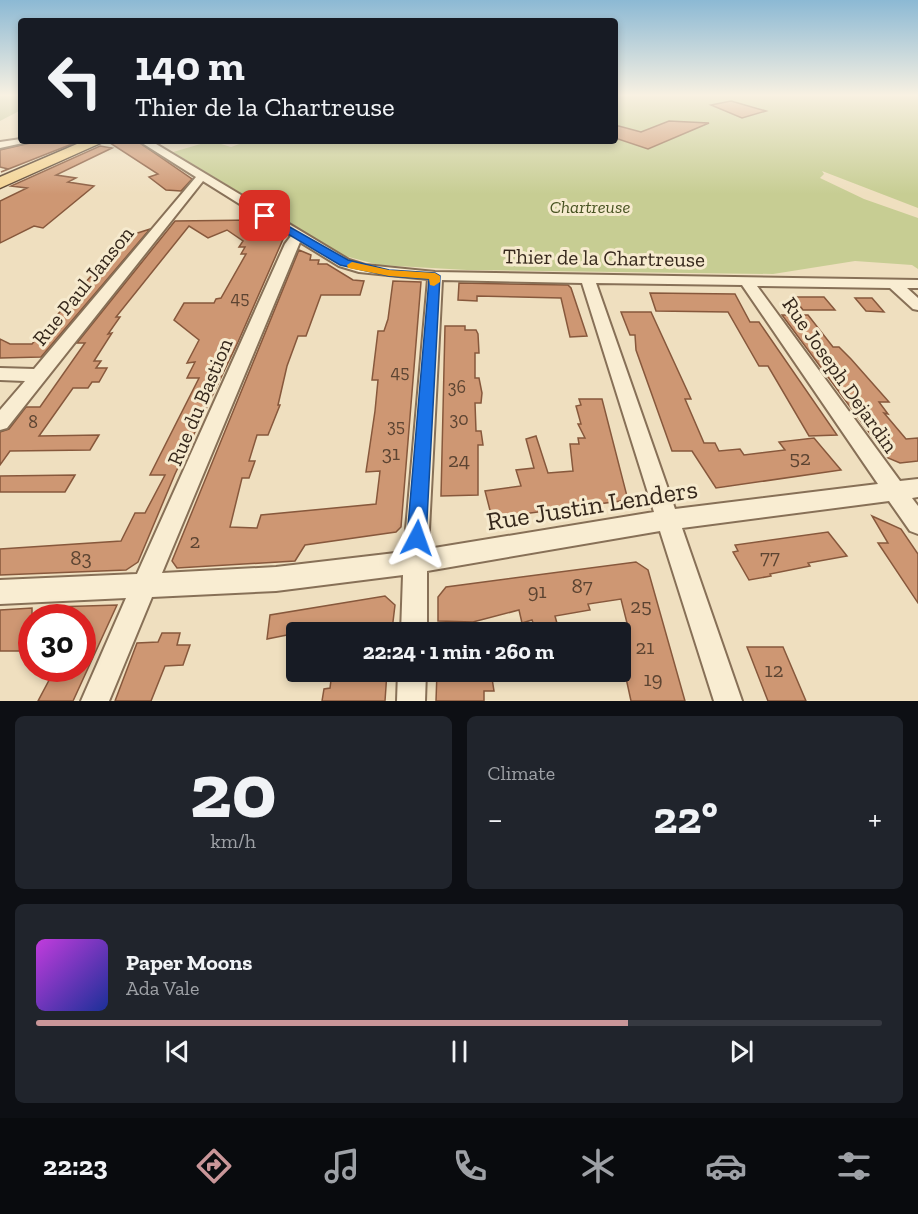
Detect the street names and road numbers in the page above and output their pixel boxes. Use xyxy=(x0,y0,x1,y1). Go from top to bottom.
street label: Rue Paul Janson xyxy=(27,221,138,350)
street label: Thier de la Chartreuse xyxy=(503,243,705,272)
street label: Rue Joseph Dejardin xyxy=(777,292,903,458)
street label: Rue du Bastion xyxy=(161,334,238,469)
street label: Rue Justin Lenders xyxy=(484,473,700,537)

